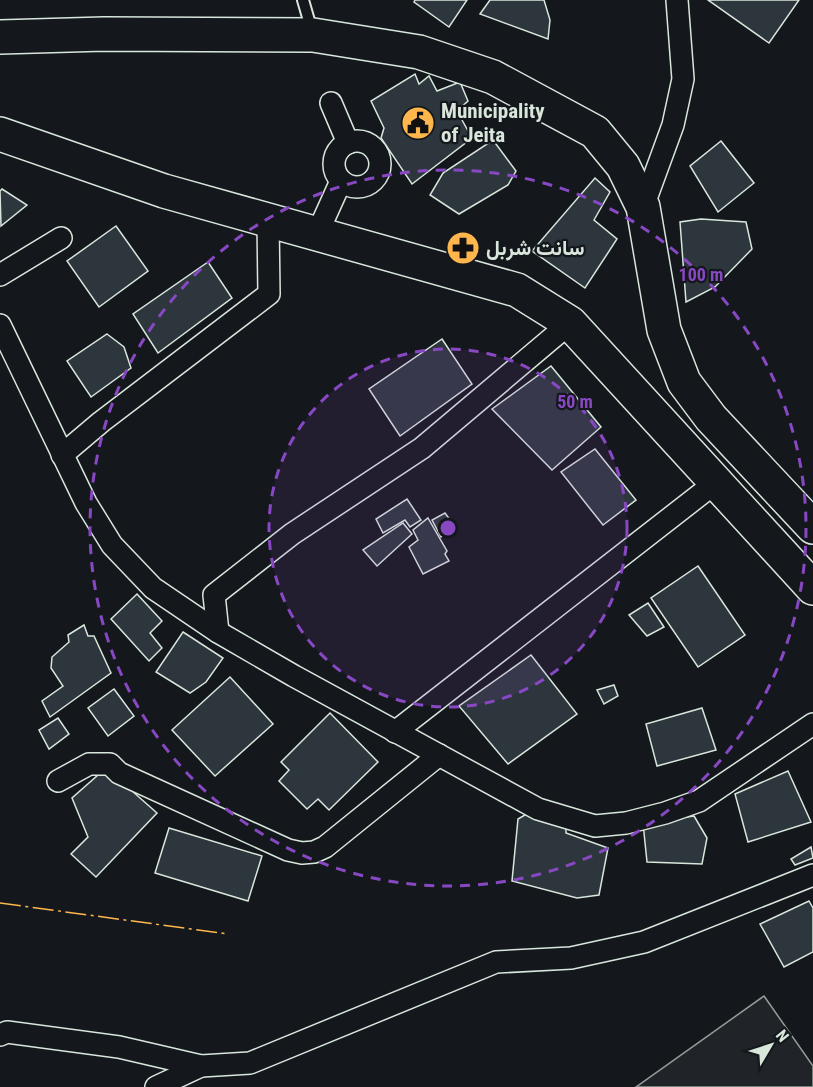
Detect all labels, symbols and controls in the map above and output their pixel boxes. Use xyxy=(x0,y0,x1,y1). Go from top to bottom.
place label: Municipality of Jeita xyxy=(441,99,545,147)
public building icon: Municipality of Jeita xyxy=(400,105,436,141)
pharmacy icon: سانت شربل xyxy=(445,230,481,266)
place label: سانت شربل xyxy=(486,236,585,261)
text: 100 m xyxy=(679,264,723,285)
text: 50 m xyxy=(557,391,593,412)
centre of rings xyxy=(438,518,458,538)
north arrow xyxy=(741,1015,801,1075)
text: N xyxy=(772,1026,793,1046)

